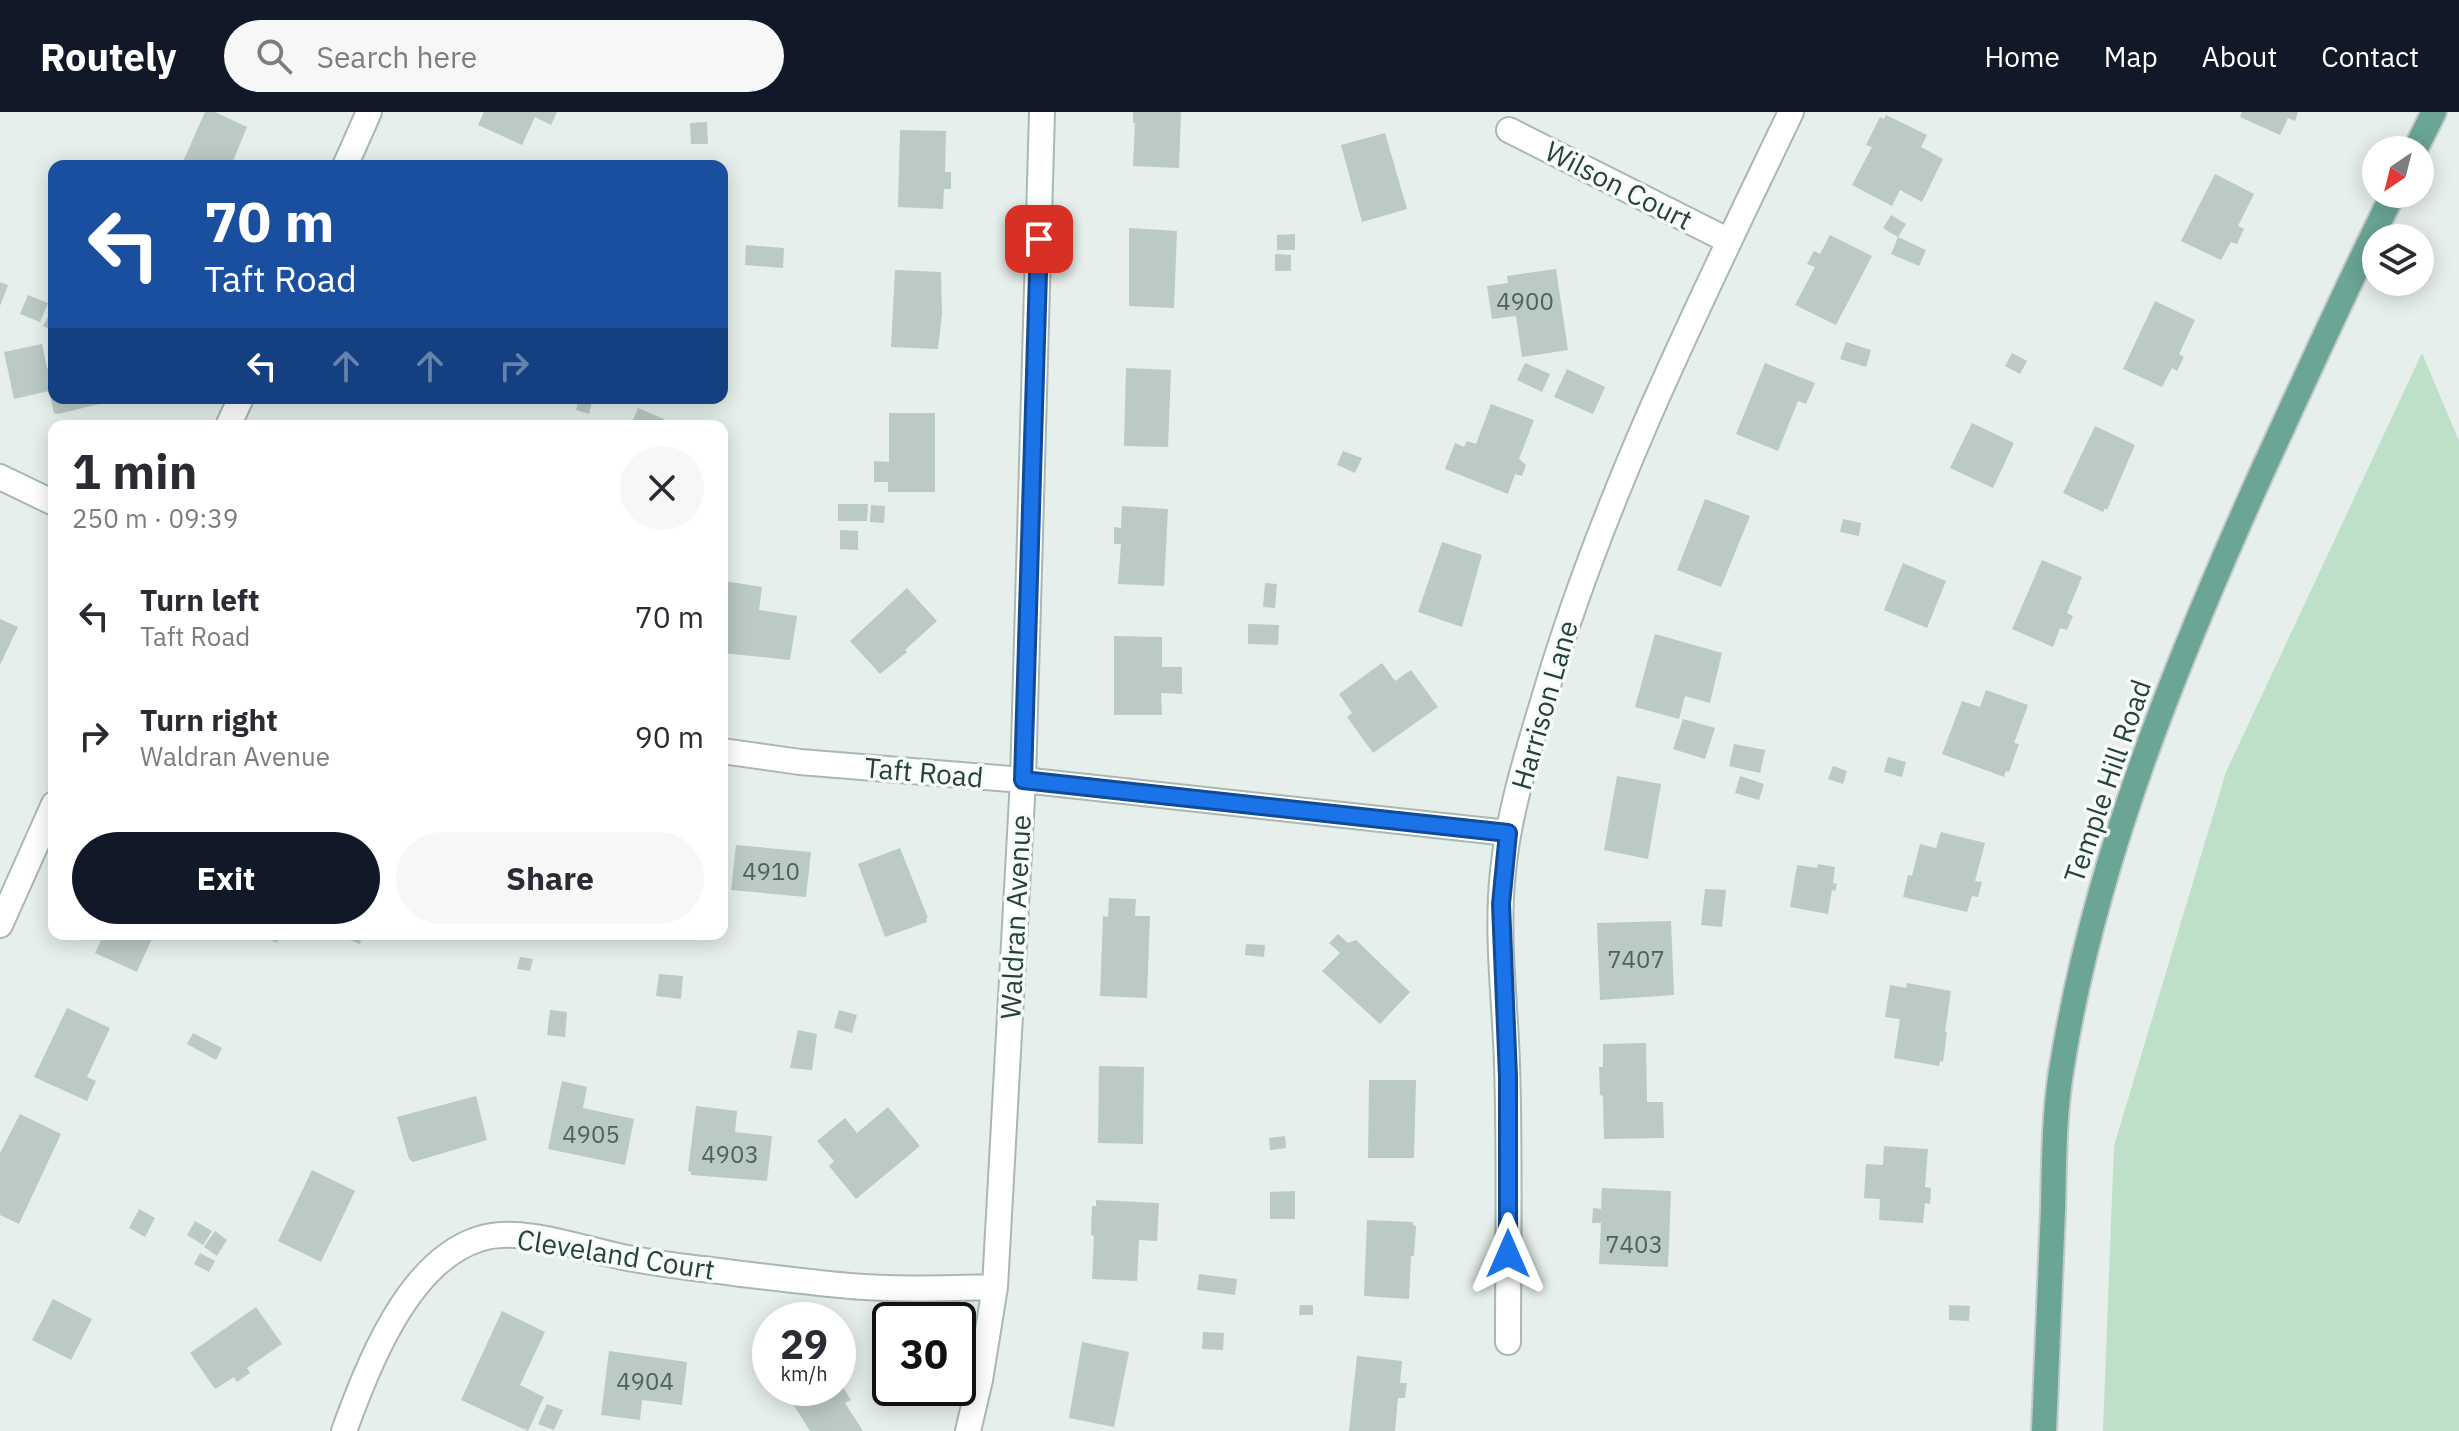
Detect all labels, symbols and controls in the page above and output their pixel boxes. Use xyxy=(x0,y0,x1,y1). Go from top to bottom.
search box xyxy=(224,20,784,92)
text: Routely xyxy=(40,32,176,81)
icon: search xyxy=(252,34,296,78)
text: Search here xyxy=(316,37,477,76)
text: Home xyxy=(1984,38,2060,75)
text: Map xyxy=(2104,38,2158,75)
text: About xyxy=(2202,38,2277,75)
text: Contact xyxy=(2321,38,2419,75)
street label: Wilson Court xyxy=(1539,132,1699,238)
north arrow xyxy=(2362,136,2434,208)
map controls xyxy=(2362,136,2434,296)
text: 70 m xyxy=(204,185,334,257)
icon: left xyxy=(72,192,176,296)
pin xyxy=(1005,205,1073,273)
icon: arrive xyxy=(1017,217,1061,261)
button: layers xyxy=(2362,224,2434,296)
text: Taft Road xyxy=(204,255,357,302)
house number: 4900 xyxy=(1496,285,1554,317)
icon: left xyxy=(240,344,284,388)
icon: ahead xyxy=(324,344,368,388)
icon: ahead xyxy=(408,344,452,388)
icon: right xyxy=(492,344,536,388)
text: 1 min xyxy=(72,440,197,502)
button: close xyxy=(620,446,704,530)
text: 250 m · 09:39 xyxy=(72,501,238,535)
text: Turn left xyxy=(140,580,259,619)
icon: left xyxy=(72,594,116,638)
text: 70 m xyxy=(635,597,704,636)
street label: Harrison Lane xyxy=(1502,616,1586,794)
text: Taft Road xyxy=(140,619,250,653)
street label: Temple Hill Road xyxy=(2055,674,2159,888)
text: Turn right xyxy=(140,700,278,739)
icon: right xyxy=(72,714,116,758)
text: 90 m xyxy=(635,717,704,756)
text: Waldran Avenue xyxy=(140,739,330,773)
street label: Taft Road xyxy=(863,748,985,796)
street label: Waldran Avenue xyxy=(991,814,1039,1020)
button: Exit xyxy=(72,832,380,924)
button: Share xyxy=(396,832,704,924)
house number: 4910 xyxy=(742,855,800,887)
house number: 7407 xyxy=(1607,943,1665,975)
house number: 4905 xyxy=(562,1118,620,1150)
house number: 4903 xyxy=(701,1138,759,1170)
position arrow xyxy=(1466,1212,1550,1296)
street label: Cleveland Court xyxy=(515,1220,717,1288)
house number: 7403 xyxy=(1605,1228,1663,1260)
speed limit sign: 30 xyxy=(872,1302,976,1406)
text: 29 xyxy=(780,1318,828,1370)
text: km/h xyxy=(780,1360,828,1387)
house number: 4904 xyxy=(616,1365,674,1397)

